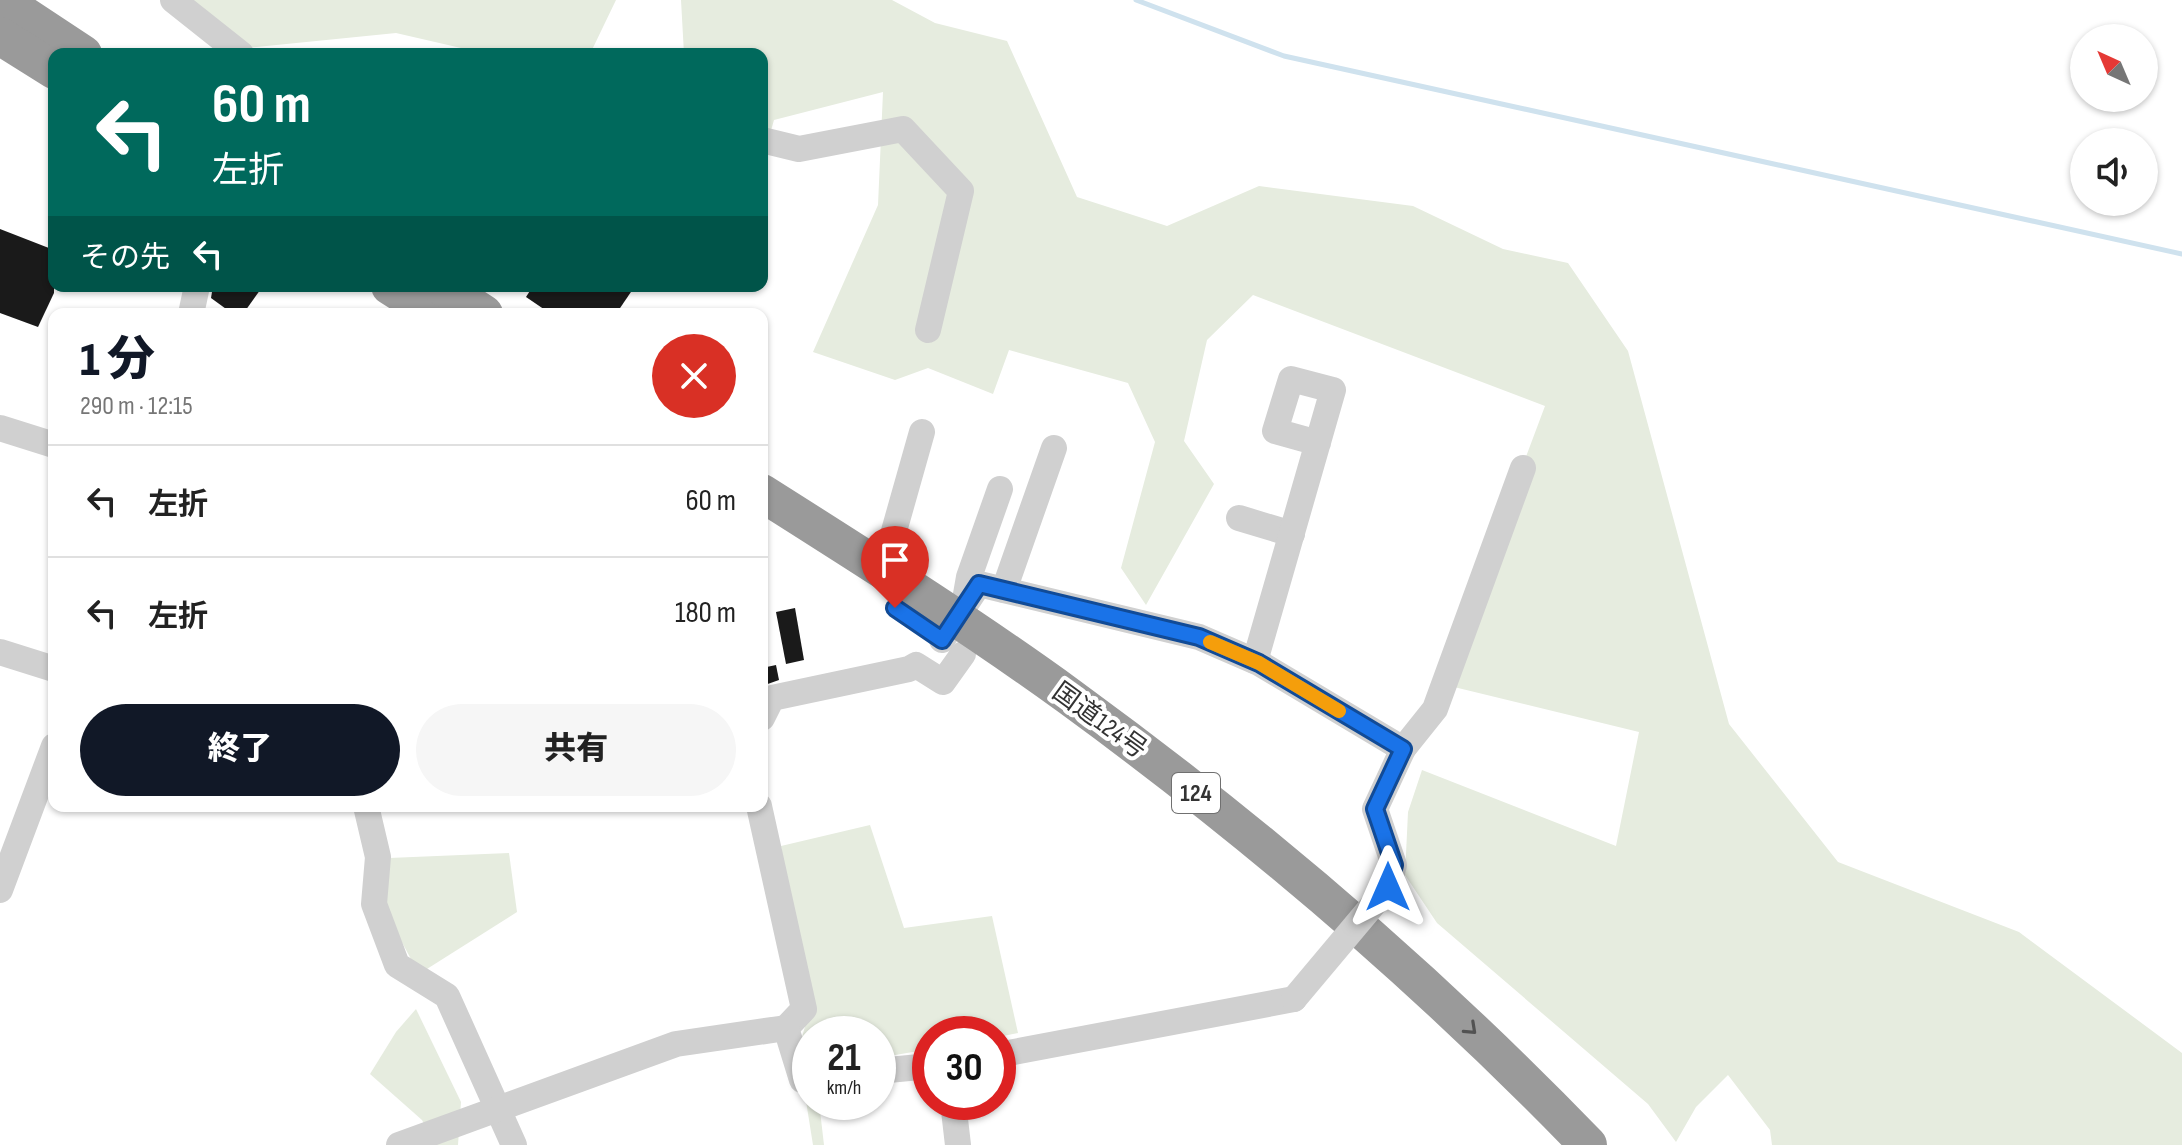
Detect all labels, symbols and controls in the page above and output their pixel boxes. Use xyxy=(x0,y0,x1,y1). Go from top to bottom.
north arrow xyxy=(2070,24,2158,112)
map controls xyxy=(2070,24,2158,216)
text: 60 m xyxy=(212,72,311,139)
icon: left xyxy=(80,80,184,184)
button: sound xyxy=(2070,128,2158,216)
text: 左折 xyxy=(212,150,284,193)
icon: left xyxy=(186,232,230,276)
text: その先 xyxy=(80,240,170,276)
text: 1 分 xyxy=(80,332,155,389)
button: close xyxy=(652,334,736,418)
text: 290 m · 12:15 xyxy=(80,391,193,422)
icon: left xyxy=(80,479,124,523)
text: 60 m xyxy=(685,483,736,519)
text: 左折 xyxy=(148,487,208,523)
pin xyxy=(861,526,929,608)
icon: arrive xyxy=(873,538,917,582)
icon: left xyxy=(80,591,124,635)
text: 180 m xyxy=(675,595,736,631)
text: 左折 xyxy=(148,599,208,635)
street label: 国道124号 xyxy=(1046,677,1152,766)
button: 終了 xyxy=(80,704,400,796)
button: 共有 xyxy=(416,704,736,796)
road number: 124 xyxy=(1172,773,1220,813)
position arrow xyxy=(1346,845,1430,929)
speed limit sign: 30 xyxy=(912,1016,1016,1120)
one-way arrow xyxy=(1462,1019,1476,1034)
text: 21 xyxy=(827,1034,861,1082)
text: km/h xyxy=(827,1076,861,1100)

